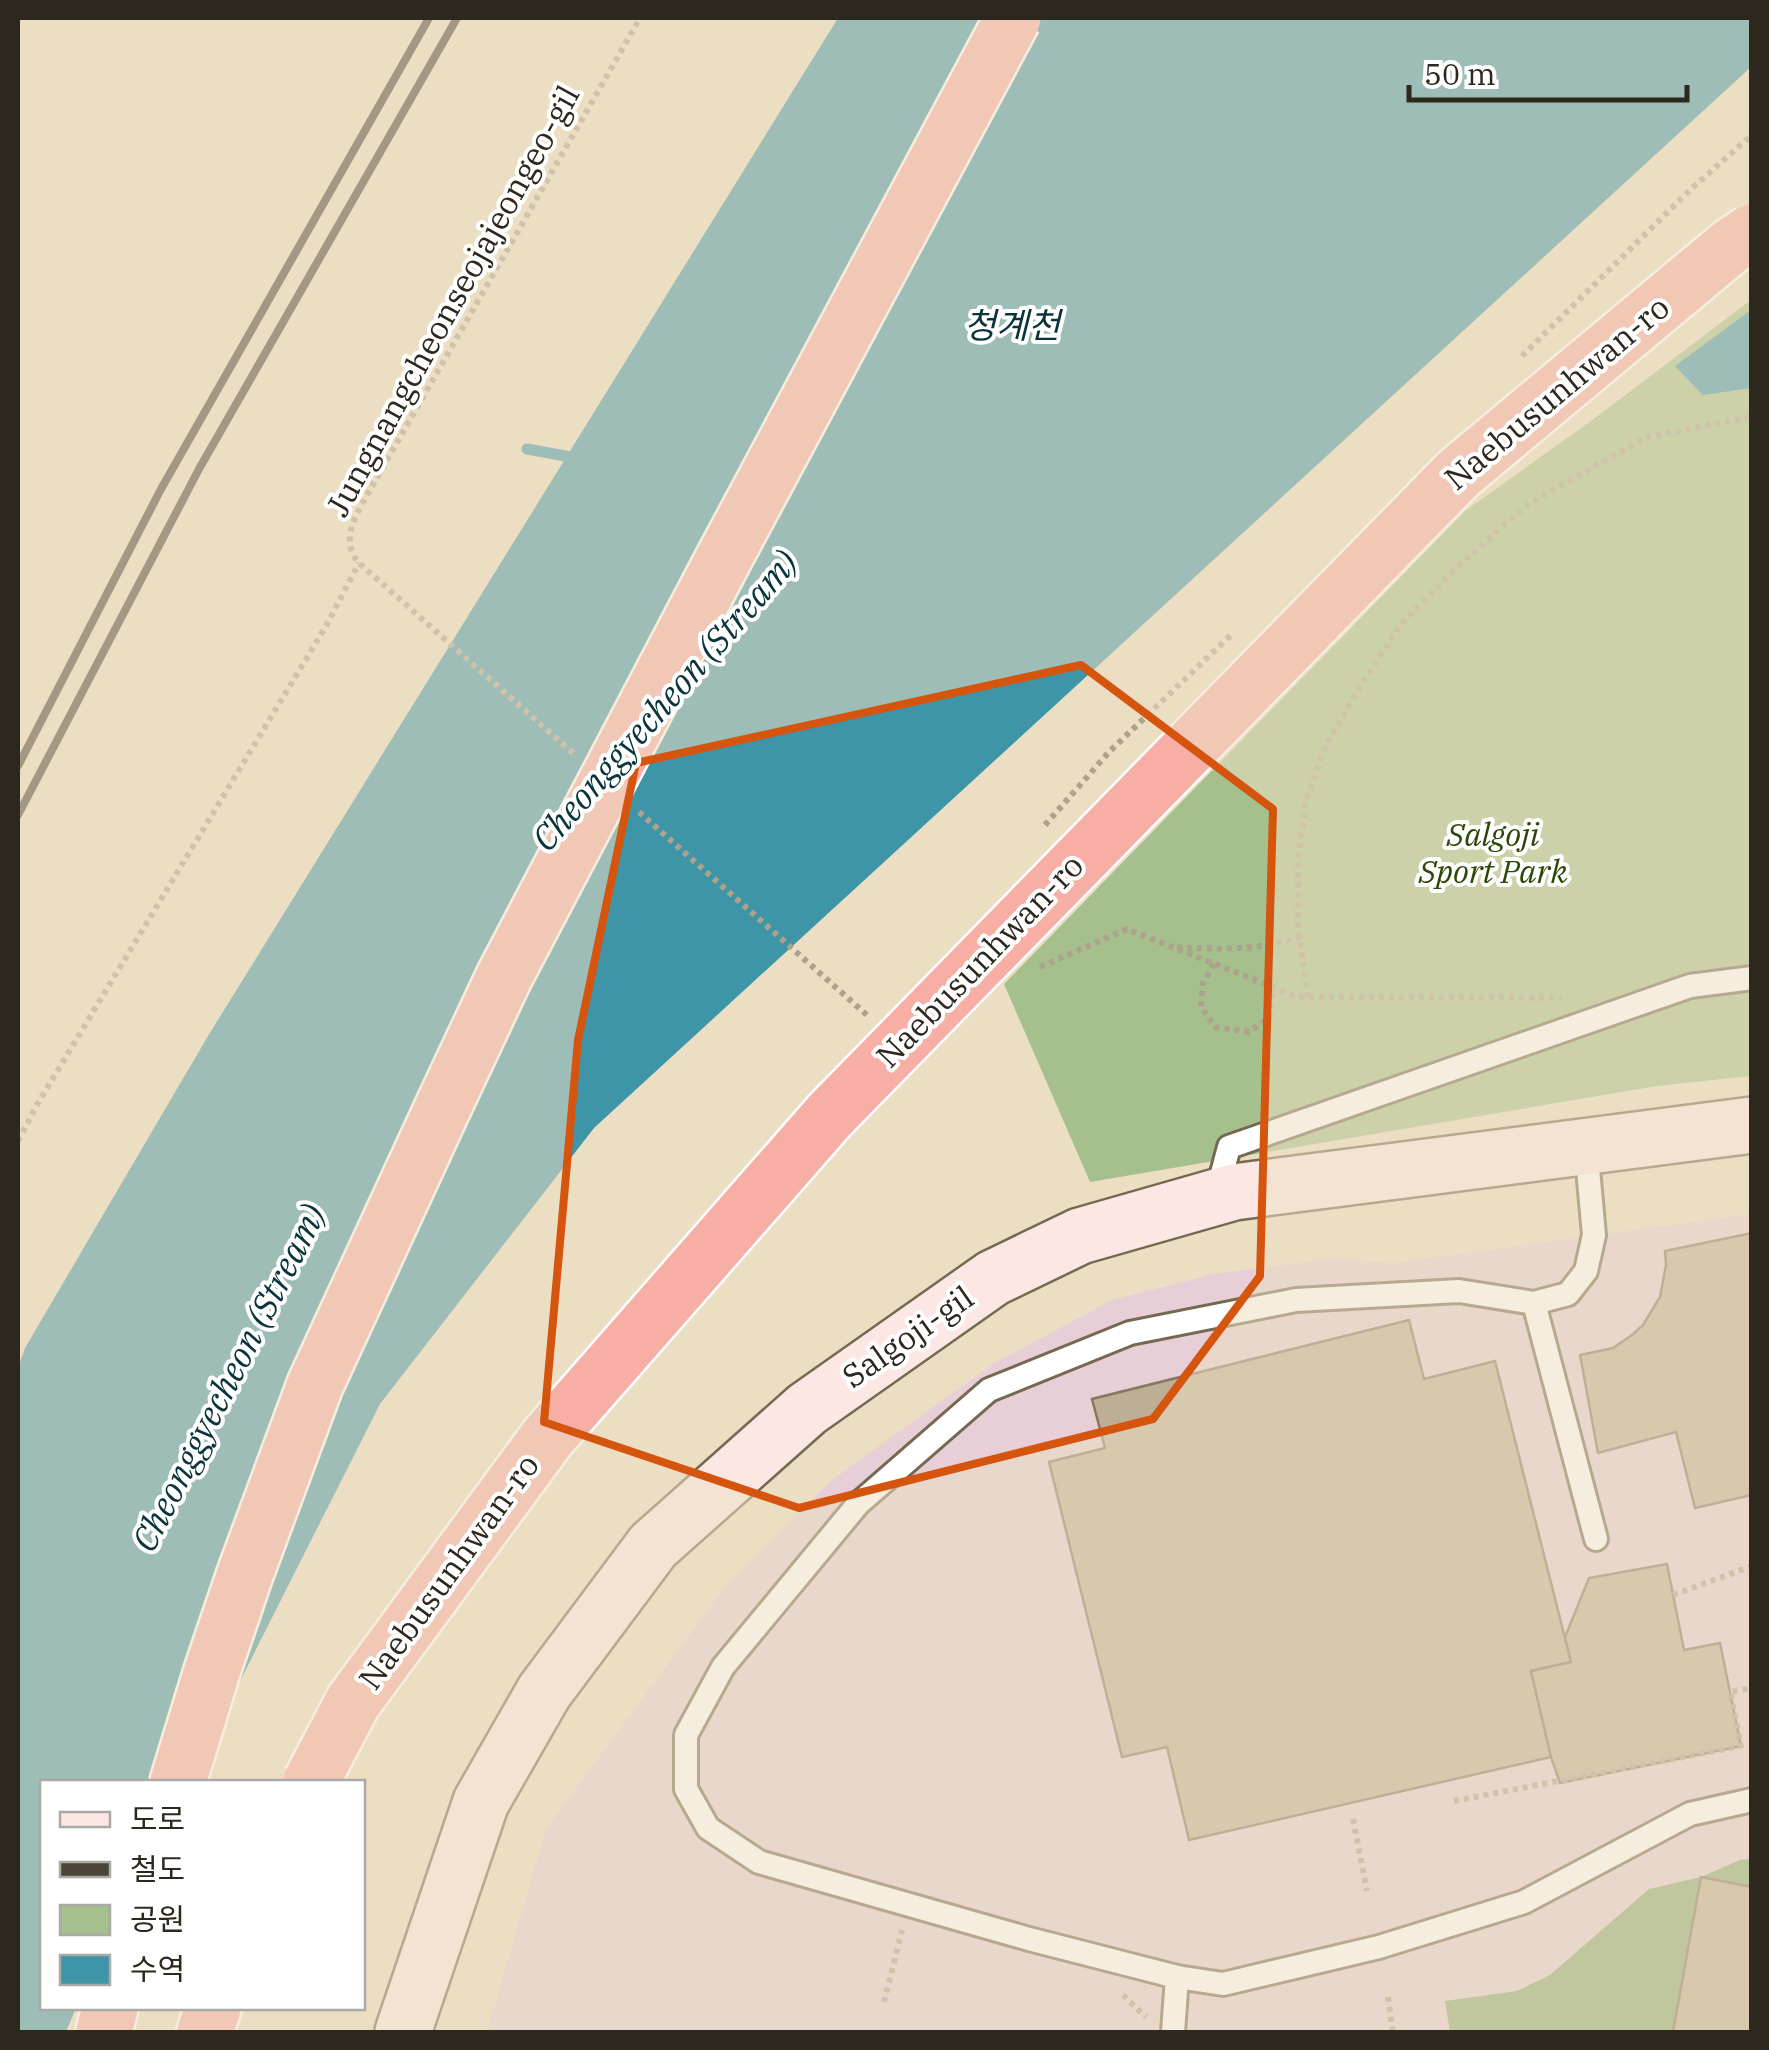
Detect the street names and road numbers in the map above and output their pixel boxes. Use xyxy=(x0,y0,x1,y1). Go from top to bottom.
street label: Jungnangcheonseojajeongeo-gil xyxy=(316,78,588,523)
street label: Naebusunhwan-ro xyxy=(1435,286,1678,499)
street label: Naebusunhwan-ro xyxy=(867,845,1092,1076)
street label: Salgoji-gil xyxy=(834,1276,981,1397)
street label: Naebusunhwan-ro xyxy=(349,1445,548,1697)

